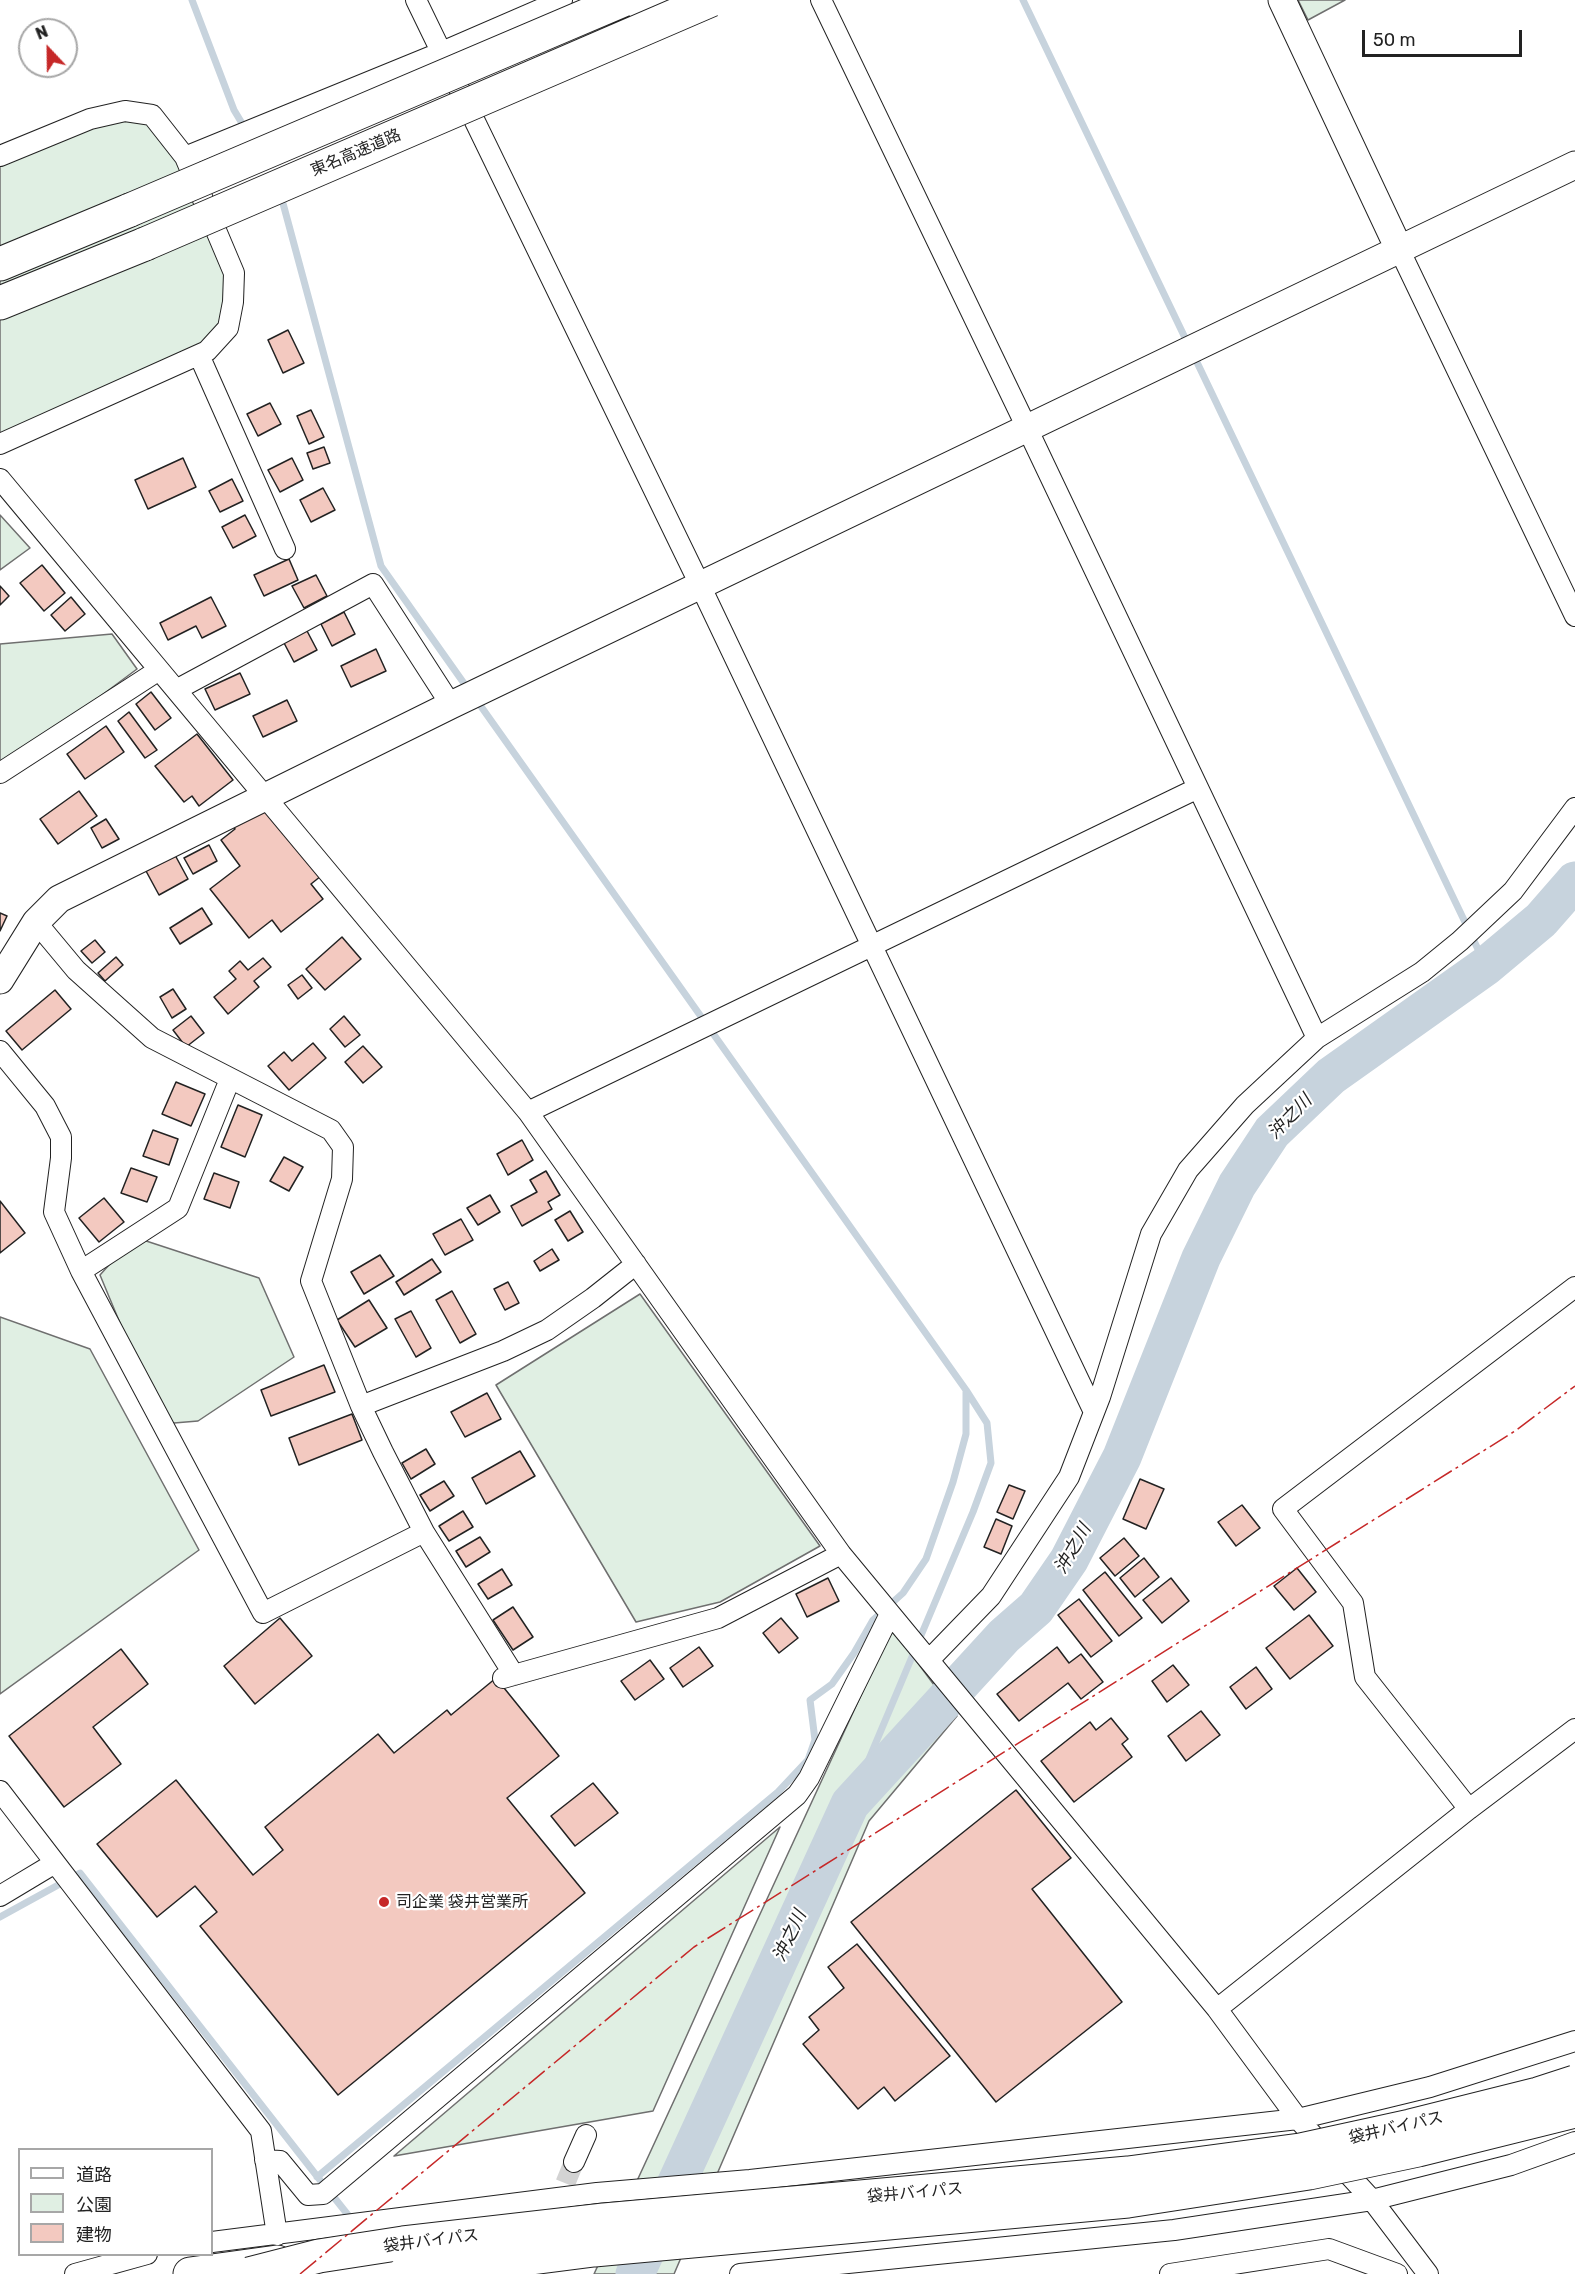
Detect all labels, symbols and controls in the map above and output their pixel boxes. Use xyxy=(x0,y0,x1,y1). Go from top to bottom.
north arrow xyxy=(18,18,78,78)
scale bar xyxy=(1365,18,1526,56)
text: N xyxy=(33,22,51,44)
text: 50 m xyxy=(1373,29,1416,51)
street label: 東名高速道路 xyxy=(308,125,404,181)
water label: 沖之川 xyxy=(1263,1090,1317,1144)
water label: 沖之川 xyxy=(1050,1520,1096,1578)
place label: 司企業 袋井営業所 xyxy=(396,1892,528,1912)
marker: 司企業 袋井営業所 xyxy=(377,1895,391,1909)
water label: 沖之川 xyxy=(769,1907,811,1965)
street label: 袋井バイパス xyxy=(1347,2108,1445,2148)
legend xyxy=(18,2148,213,2256)
text: 道路 xyxy=(76,2164,112,2186)
street label: 袋井バイパス xyxy=(866,2179,964,2207)
text: 公園 xyxy=(76,2194,112,2216)
text: 建物 xyxy=(76,2224,112,2246)
street label: 袋井バイパス xyxy=(382,2226,480,2256)

